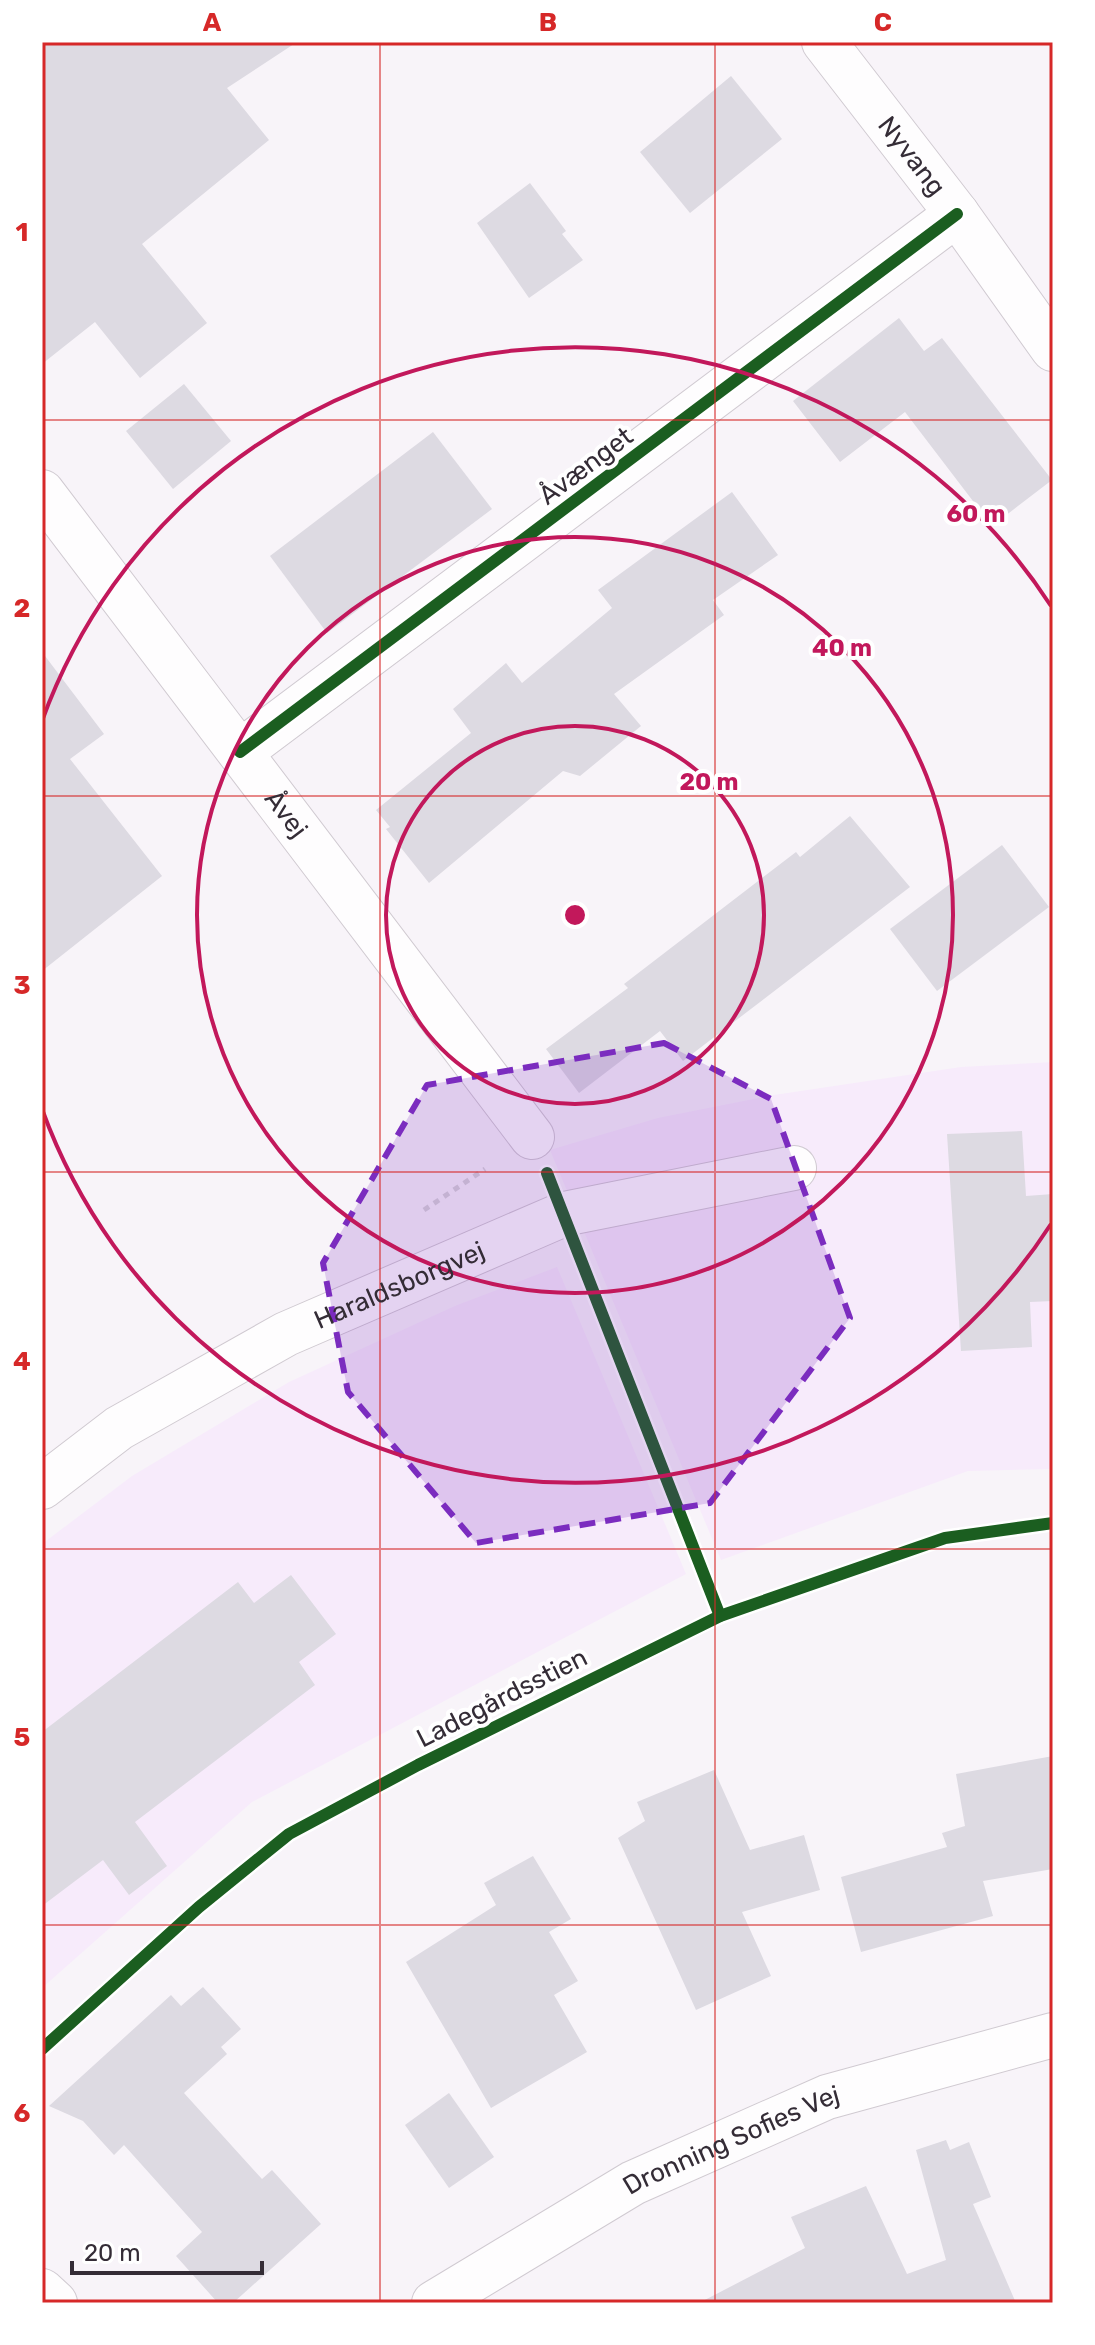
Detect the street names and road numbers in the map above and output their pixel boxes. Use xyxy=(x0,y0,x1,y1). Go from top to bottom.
street label: Nyvang xyxy=(872,110,952,202)
street label: Åvænget xyxy=(532,420,639,511)
street label: Åvej xyxy=(258,783,314,844)
street label: Haraldsborgvej xyxy=(309,1235,489,1336)
street label: Ladegårdsstien xyxy=(412,1642,592,1754)
street label: Dronning Sofies Vej xyxy=(617,2079,843,2201)

